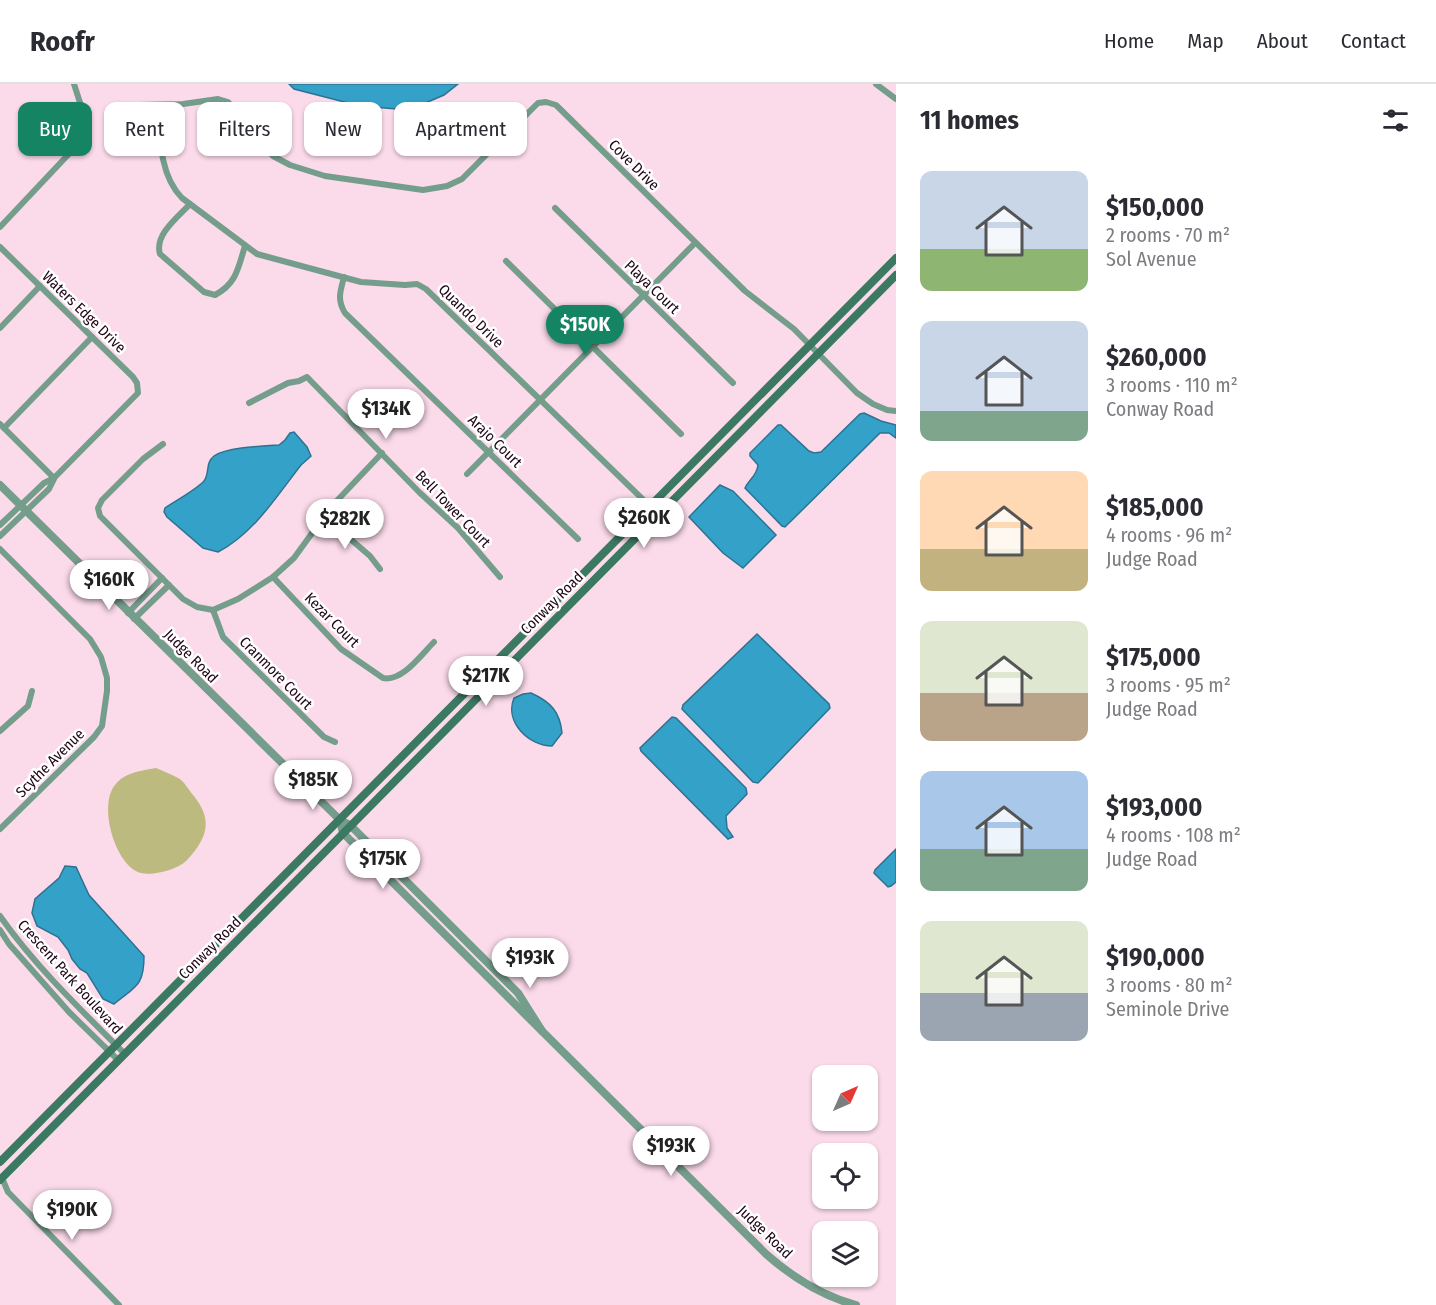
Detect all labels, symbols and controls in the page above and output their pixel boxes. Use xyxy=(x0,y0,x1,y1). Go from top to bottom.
text: Roofr xyxy=(30,25,95,58)
text: Home xyxy=(1104,28,1154,54)
text: Map xyxy=(1187,28,1224,54)
text: About xyxy=(1257,28,1308,54)
text: Contact xyxy=(1341,28,1406,54)
chip: Buy xyxy=(18,102,92,156)
chip: Rent xyxy=(104,102,185,156)
chip: Filters xyxy=(197,102,292,156)
chip: New xyxy=(304,102,382,156)
chip: Apartment xyxy=(394,102,527,156)
icon: filters xyxy=(1379,104,1412,137)
text: 11 homes xyxy=(920,105,1019,136)
street label: Cove Drive xyxy=(605,136,663,194)
text: $150,000 xyxy=(1106,192,1204,223)
icon: home xyxy=(968,195,1040,267)
text: 2 rooms · 70 m² xyxy=(1106,223,1230,247)
text: Sol Avenue xyxy=(1106,247,1197,271)
street label: Playa Court xyxy=(621,256,683,318)
street label: Waters Edge Drive xyxy=(38,268,130,356)
street label: Quando Drive xyxy=(435,280,507,352)
pin: $150K xyxy=(543,305,627,356)
text: $150K xyxy=(560,312,610,336)
text: $260,000 xyxy=(1106,342,1207,373)
icon: home xyxy=(968,345,1040,417)
text: 3 rooms · 110 m² xyxy=(1106,373,1238,397)
pin: $134K xyxy=(344,389,428,440)
text: $134K xyxy=(361,396,411,420)
text: Conway Road xyxy=(1106,397,1214,421)
street label: Arajo Court xyxy=(464,411,526,471)
street label: Bell Tower Court xyxy=(412,467,494,551)
text: $185,000 xyxy=(1106,492,1204,523)
icon: home xyxy=(968,495,1040,567)
pin: $260K xyxy=(602,498,686,549)
pin: $282K xyxy=(303,499,387,550)
text: $260K xyxy=(618,505,670,529)
text: $282K xyxy=(320,506,370,530)
text: 4 rooms · 96 m² xyxy=(1106,523,1232,547)
text: Judge Road xyxy=(1106,547,1198,571)
pin: $160K xyxy=(67,560,151,611)
text: $160K xyxy=(84,567,134,591)
street label: Conway Road xyxy=(517,568,587,638)
street label: Kezar Court xyxy=(301,589,363,651)
street label: Judge Road xyxy=(160,625,222,687)
street label: Cranmore Court xyxy=(236,633,316,713)
text: $175,000 xyxy=(1106,642,1201,673)
icon: home xyxy=(968,645,1040,717)
pin: $217K xyxy=(444,656,528,707)
text: $217K xyxy=(462,663,510,687)
text: 3 rooms · 95 m² xyxy=(1106,673,1231,697)
text: Judge Road xyxy=(1106,697,1198,721)
street label: Scythe Avenue xyxy=(12,725,88,801)
pin: $185K xyxy=(271,760,355,811)
text: $185K xyxy=(288,767,338,791)
text: $193,000 xyxy=(1106,792,1202,823)
icon: home xyxy=(968,795,1040,867)
text: 4 rooms · 108 m² xyxy=(1106,823,1241,847)
pin: $175K xyxy=(341,839,425,890)
text: $175K xyxy=(359,846,407,870)
text: Judge Road xyxy=(1106,847,1198,871)
street label: Conway Road xyxy=(175,913,245,983)
street label: Crescent Park Boulevard xyxy=(14,916,126,1038)
pin: $193K xyxy=(488,938,572,989)
text: $190,000 xyxy=(1106,942,1205,973)
text: $193K xyxy=(506,945,554,969)
icon: home xyxy=(968,945,1040,1017)
text: 3 rooms · 80 m² xyxy=(1106,973,1232,997)
text: Seminole Drive xyxy=(1106,997,1229,1021)
north arrow xyxy=(812,1065,878,1131)
map controls xyxy=(812,1065,878,1287)
pin: $193K xyxy=(629,1126,713,1177)
text: $193K xyxy=(647,1133,695,1157)
button: locate xyxy=(812,1143,878,1209)
pin: $190K xyxy=(30,1190,114,1241)
text: $190K xyxy=(47,1197,97,1221)
street label: Judge Road xyxy=(734,1202,796,1262)
button: layers xyxy=(812,1221,878,1287)

